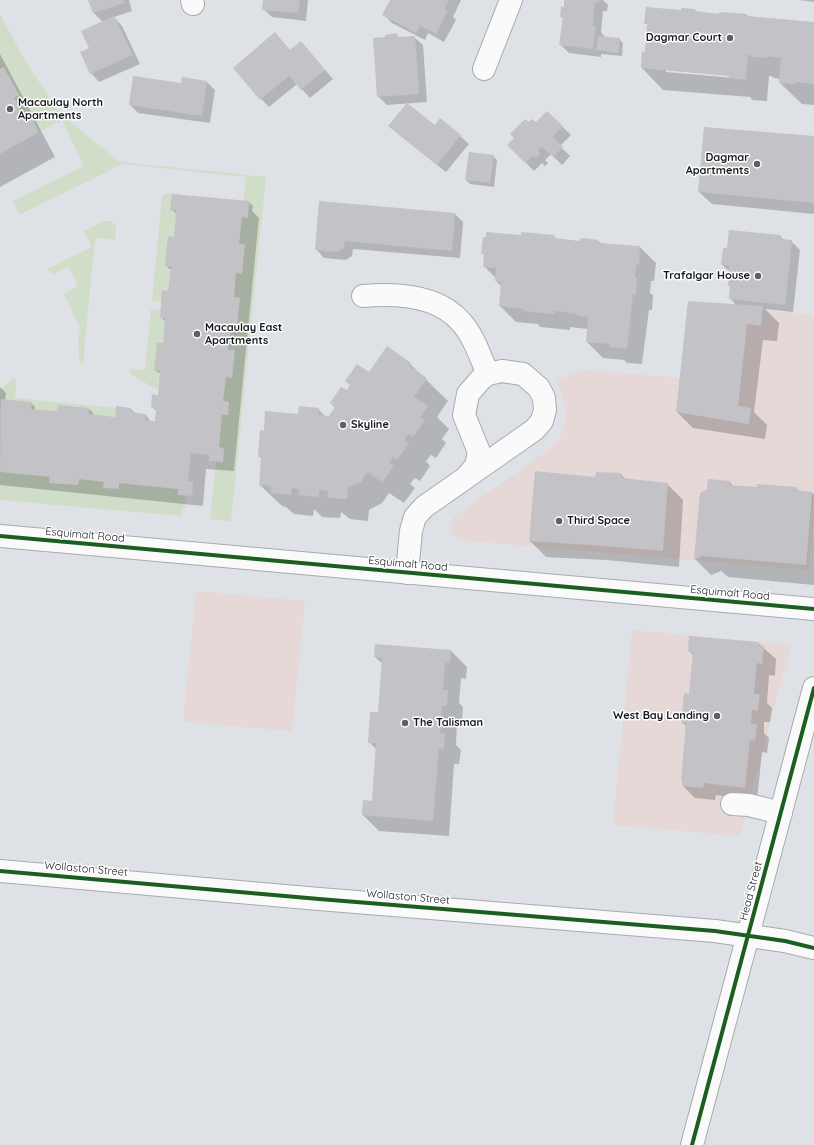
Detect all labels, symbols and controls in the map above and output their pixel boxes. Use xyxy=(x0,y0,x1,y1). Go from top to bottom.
place label: Dagmar Court xyxy=(646,31,722,45)
marker: Dagmar Court xyxy=(725,33,735,43)
place label: Macaulay North Apartments xyxy=(18,96,103,122)
marker: Macaulay North Apartments xyxy=(5,104,15,114)
place label: Dagmar Apartments xyxy=(686,151,749,177)
marker: Dagmar Apartments xyxy=(752,159,762,169)
place label: Trafalgar House xyxy=(663,269,750,283)
marker: Trafalgar House xyxy=(753,271,763,281)
place label: Macaulay East Apartments xyxy=(205,321,282,347)
marker: Macaulay East Apartments xyxy=(192,329,202,339)
place label: Skyline xyxy=(351,418,389,432)
marker: Skyline xyxy=(338,420,348,430)
place label: Third Space xyxy=(567,514,630,528)
marker: Third Space xyxy=(554,516,564,526)
street label: Esquimalt Road xyxy=(45,525,125,545)
street label: Esquimalt Road xyxy=(368,554,448,574)
street label: Esquimalt Road xyxy=(690,583,770,603)
place label: West Bay Landing xyxy=(613,709,709,723)
marker: West Bay Landing xyxy=(712,711,722,721)
place label: The Talisman xyxy=(413,716,483,730)
marker: The Talisman xyxy=(400,718,410,728)
street label: Wollaston Street xyxy=(44,859,128,879)
street label: Head Street xyxy=(737,860,765,922)
street label: Wollaston Street xyxy=(366,887,450,907)

